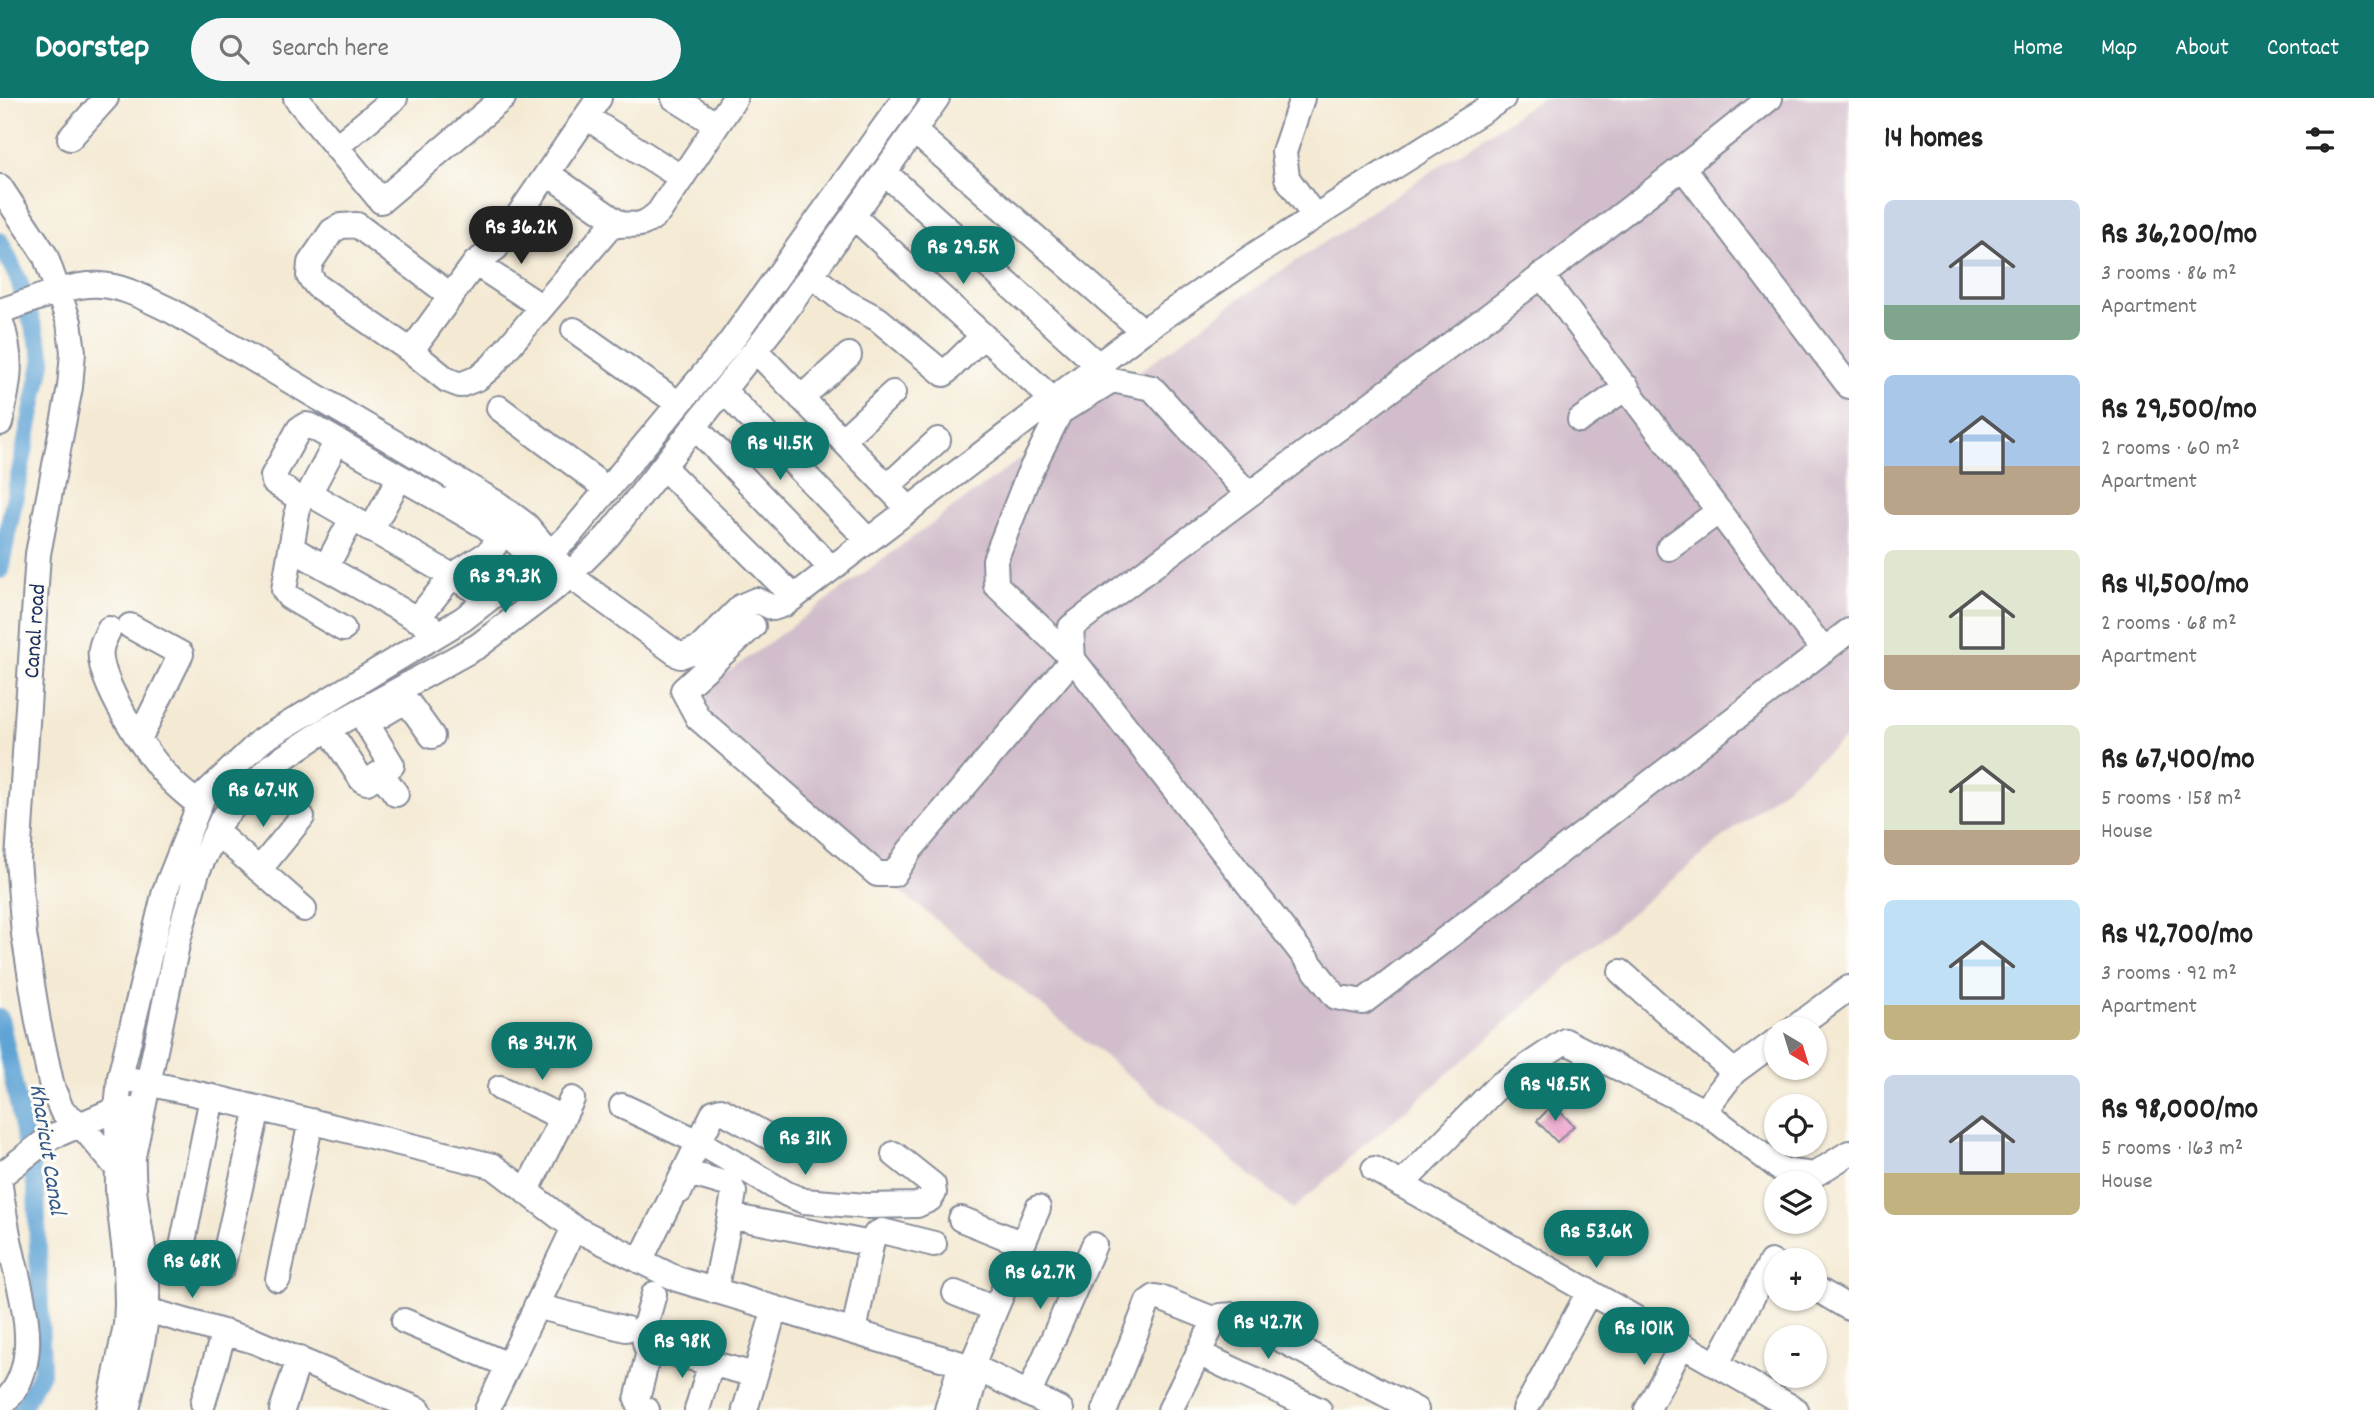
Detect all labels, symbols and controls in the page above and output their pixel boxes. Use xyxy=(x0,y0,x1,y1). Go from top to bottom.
search box xyxy=(191,18,681,81)
text: Doorstep xyxy=(35,26,149,73)
icon: search xyxy=(215,30,253,68)
text: Search here xyxy=(271,31,389,68)
text: Home xyxy=(2013,32,2063,66)
text: Map xyxy=(2101,32,2137,66)
text: About xyxy=(2175,32,2229,66)
text: Contact xyxy=(2267,32,2339,66)
text: 14 homes xyxy=(1884,119,1983,162)
icon: filters xyxy=(2301,121,2339,159)
pin: Rs 36.2K xyxy=(449,206,593,266)
text: Rs 36.2K xyxy=(485,212,557,245)
text: Rs 36,200/mo xyxy=(2101,215,2257,258)
pin: Rs 29.5K xyxy=(891,226,1035,286)
icon: home xyxy=(1940,228,2024,312)
text: Rs 29.5K xyxy=(927,232,999,265)
text: 3 rooms · 86 m² xyxy=(2101,258,2237,291)
text: Apartment xyxy=(2101,291,2197,324)
text: Rs 29,500/mo xyxy=(2101,390,2257,433)
icon: home xyxy=(1940,403,2024,487)
pin: Rs 41.5K xyxy=(708,422,852,482)
text: Rs 41.5K xyxy=(747,428,813,461)
text: 2 rooms · 60 m² xyxy=(2101,433,2240,466)
text: Apartment xyxy=(2101,466,2197,499)
pin: Rs 39.3K xyxy=(433,556,577,615)
text: Rs 39.3K xyxy=(469,561,541,594)
text: Rs 41,500/mo xyxy=(2101,565,2249,608)
icon: home xyxy=(1940,578,2024,662)
street label: Canal road xyxy=(17,583,56,680)
text: 2 rooms · 68 m² xyxy=(2101,608,2237,641)
text: Apartment xyxy=(2101,641,2197,674)
text: Rs 67,400/mo xyxy=(2101,740,2255,783)
icon: home xyxy=(1940,753,2024,837)
pin: Rs 67.4K xyxy=(191,770,335,829)
text: Rs 67.4K xyxy=(228,775,298,808)
text: 5 rooms · 158 m² xyxy=(2101,783,2242,816)
text: House xyxy=(2101,816,2153,849)
text: Rs 42,700/mo xyxy=(2101,915,2253,958)
icon: home xyxy=(1940,928,2024,1012)
text: 3 rooms · 92 m² xyxy=(2101,958,2237,991)
text: Apartment xyxy=(2101,991,2197,1024)
north arrow xyxy=(1764,1017,1827,1080)
map controls xyxy=(1764,1017,1827,1388)
pin: Rs 34.7K xyxy=(470,1023,614,1082)
text: Rs 34.7K xyxy=(507,1028,577,1061)
pin: Rs 48.5K xyxy=(1483,1063,1627,1123)
text: Rs 48.5K xyxy=(1520,1069,1590,1102)
water label: Kharicut Canal xyxy=(19,1082,74,1220)
text: Rs 98,000/mo xyxy=(2101,1090,2258,1133)
button: locate xyxy=(1764,1094,1827,1157)
icon: home xyxy=(1940,1103,2024,1187)
pin: Rs 31K xyxy=(748,1118,862,1177)
text: Rs 31K xyxy=(779,1123,831,1156)
text: 5 rooms · 163 m² xyxy=(2101,1133,2243,1166)
text: House xyxy=(2101,1166,2153,1199)
button: layers xyxy=(1764,1171,1827,1234)
pin: Rs 53.6K xyxy=(1524,1210,1668,1270)
text: Rs 53.6K xyxy=(1560,1216,1632,1249)
pin: Rs 68K xyxy=(135,1240,249,1300)
text: Rs 68K xyxy=(163,1246,221,1279)
button: + xyxy=(1764,1248,1827,1311)
pin: Rs 62.7K xyxy=(968,1252,1112,1311)
text: Rs 62.7K xyxy=(1005,1257,1075,1290)
pin: Rs 42.7K xyxy=(1196,1302,1340,1361)
text: Rs 42.7K xyxy=(1234,1307,1303,1340)
pin: Rs 101K xyxy=(1579,1308,1709,1367)
text: Rs 101K xyxy=(1614,1313,1674,1346)
pin: Rs 98K xyxy=(625,1320,739,1380)
button: − xyxy=(1764,1325,1827,1388)
text: Rs 98K xyxy=(654,1326,710,1359)

